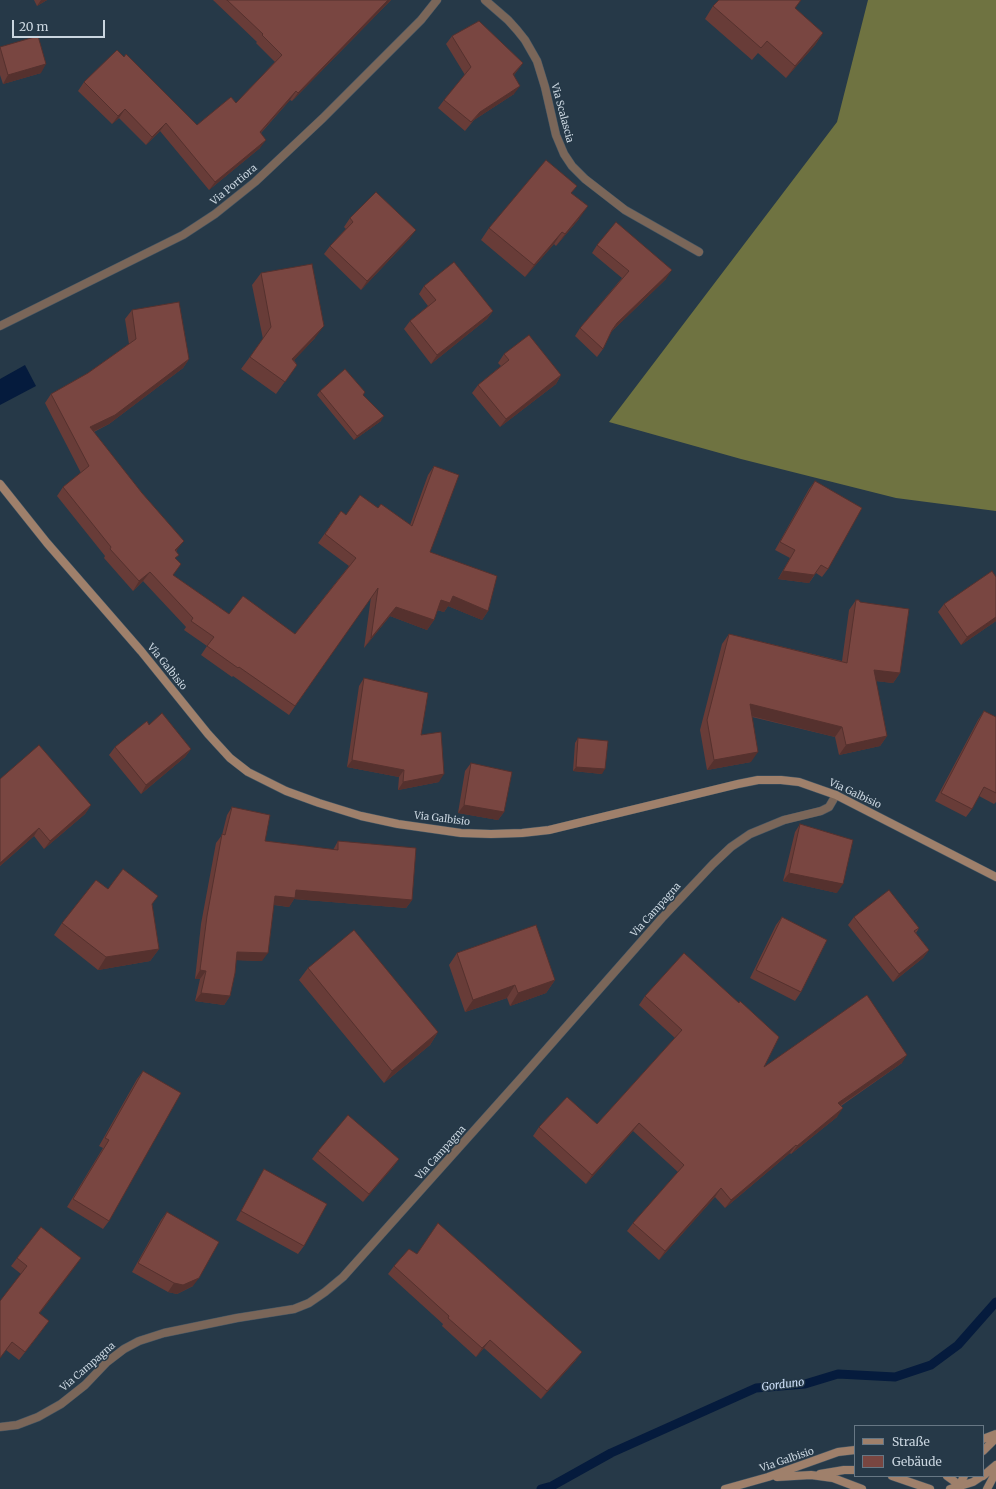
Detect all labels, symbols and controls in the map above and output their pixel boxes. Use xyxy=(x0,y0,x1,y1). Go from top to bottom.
scale bar xyxy=(14,12,107,38)
text: 20 m xyxy=(19,19,48,34)
street label: Via Scalascia xyxy=(548,82,576,144)
street label: Via Portiora xyxy=(208,162,260,208)
street label: Via Galbisio xyxy=(145,641,189,693)
street label: Via Galbisio xyxy=(827,777,883,811)
street label: Via Galbisio xyxy=(413,810,471,828)
street label: Via Campagna xyxy=(628,880,684,940)
street label: Via Campagna xyxy=(413,1123,469,1183)
street label: Via Campagna xyxy=(58,1340,118,1394)
water label: Gorduno xyxy=(761,1376,805,1394)
legend xyxy=(854,1425,984,1477)
text: Straße xyxy=(892,1434,930,1449)
street label: Via Galbisio xyxy=(758,1445,816,1475)
text: Gebäude xyxy=(892,1454,942,1469)

